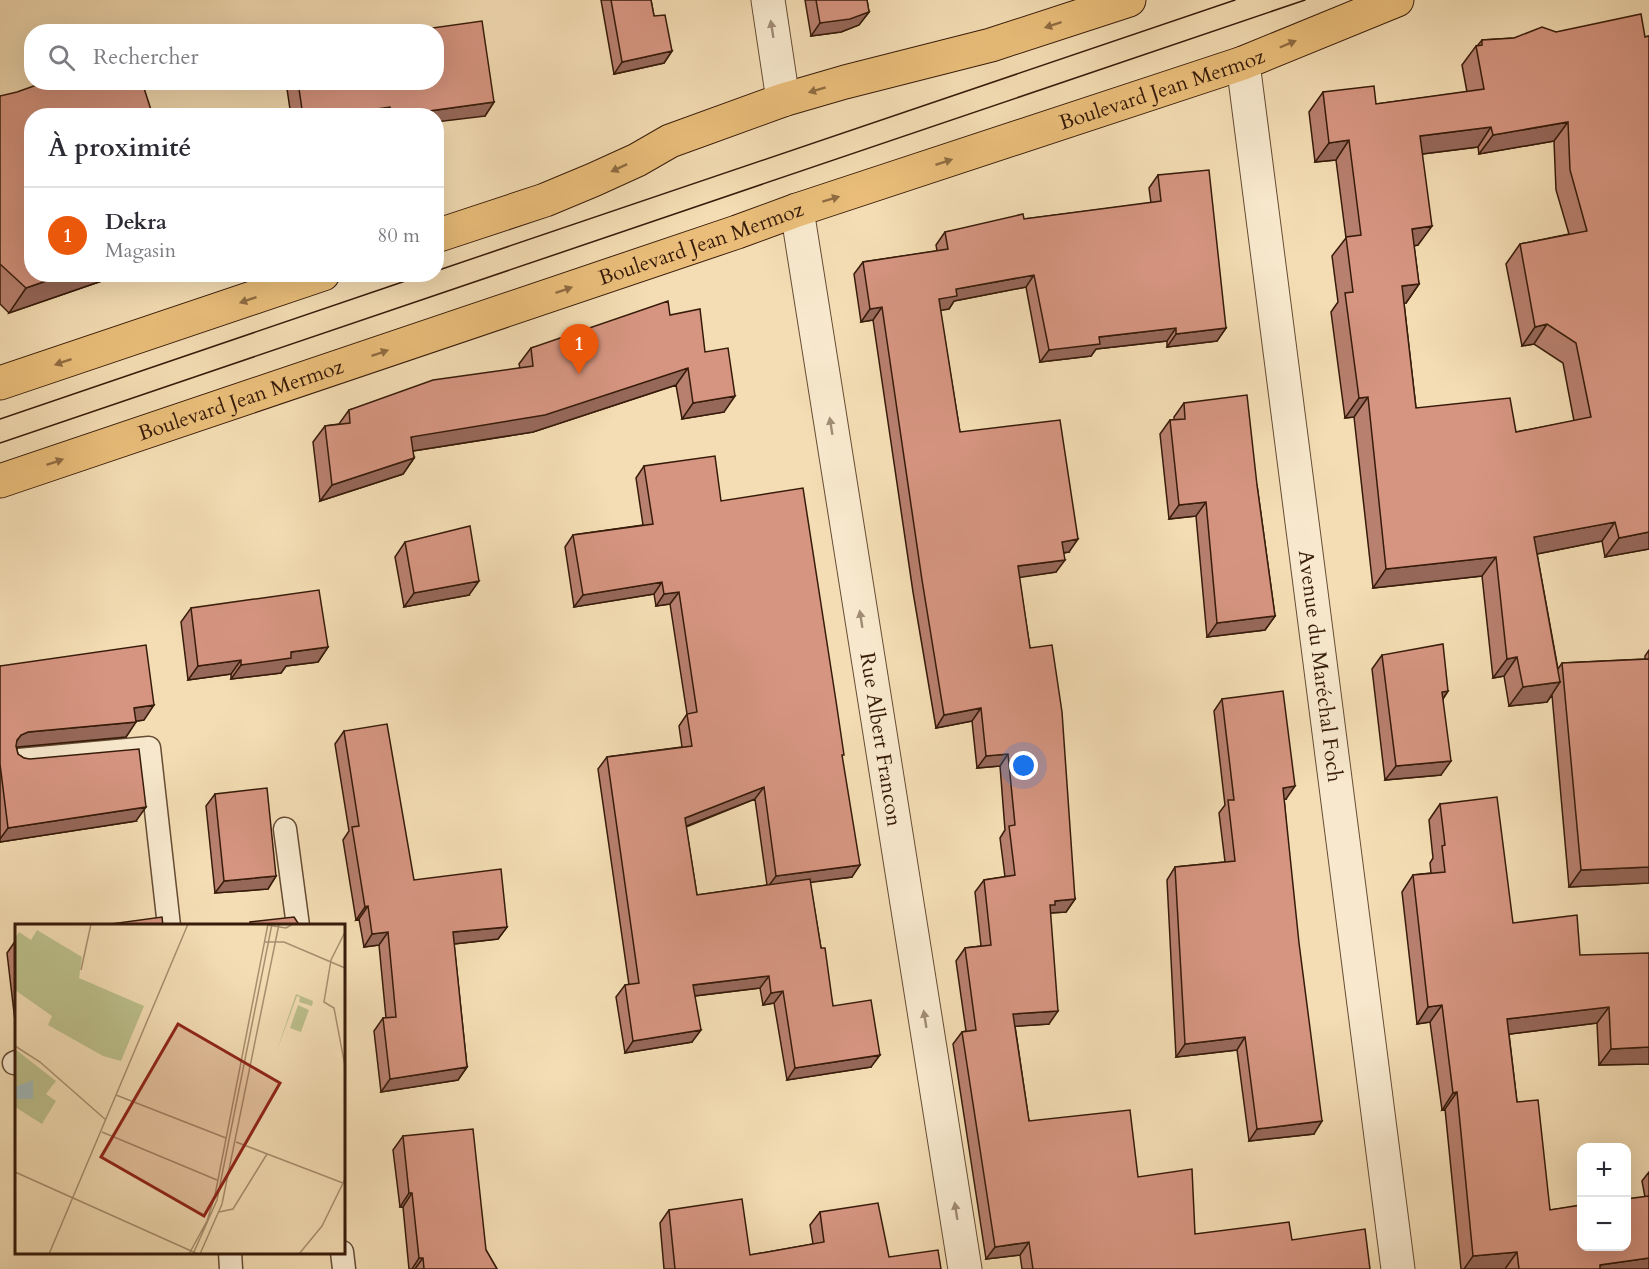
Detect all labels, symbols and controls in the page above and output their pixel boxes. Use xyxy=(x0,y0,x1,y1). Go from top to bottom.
one-way arrow xyxy=(768,20,777,39)
one-way arrow xyxy=(1044,20,1062,30)
search box xyxy=(24,24,444,90)
one-way arrow xyxy=(1279,39,1297,49)
icon: search xyxy=(45,41,78,74)
street label: Boulevard Jean Mermoz xyxy=(1055,41,1270,138)
text: Rechercher xyxy=(93,42,198,72)
one-way arrow xyxy=(808,86,826,95)
text: À proximité xyxy=(48,130,191,165)
one-way arrow xyxy=(935,157,953,166)
one-way arrow xyxy=(610,164,627,173)
one-way arrow xyxy=(822,194,840,203)
street label: Boulevard Jean Mermoz xyxy=(595,195,808,293)
text: Dekra xyxy=(105,207,167,237)
text: 1 xyxy=(62,222,73,249)
text: 80 m xyxy=(377,222,420,249)
text: Magasin xyxy=(105,237,176,264)
one-way arrow xyxy=(555,285,573,295)
one-way arrow xyxy=(239,296,257,305)
pin: 1 xyxy=(560,324,598,374)
one-way arrow xyxy=(371,347,389,357)
street label: Boulevard Jean Mermoz xyxy=(134,352,348,448)
one-way arrow xyxy=(54,358,72,367)
one-way arrow xyxy=(826,416,835,435)
one-way arrow xyxy=(46,457,64,466)
street label: Avenue du Maréchal Foch xyxy=(1291,548,1349,784)
one-way arrow xyxy=(857,609,866,628)
street label: Rue Albert Francon xyxy=(852,650,909,829)
your location xyxy=(1009,751,1038,780)
inset map xyxy=(15,924,345,1254)
one-way arrow xyxy=(920,1009,929,1028)
map controls xyxy=(1577,1143,1631,1251)
button: + xyxy=(1577,1143,1631,1197)
button: − xyxy=(1577,1197,1631,1251)
one-way arrow xyxy=(951,1202,960,1221)

